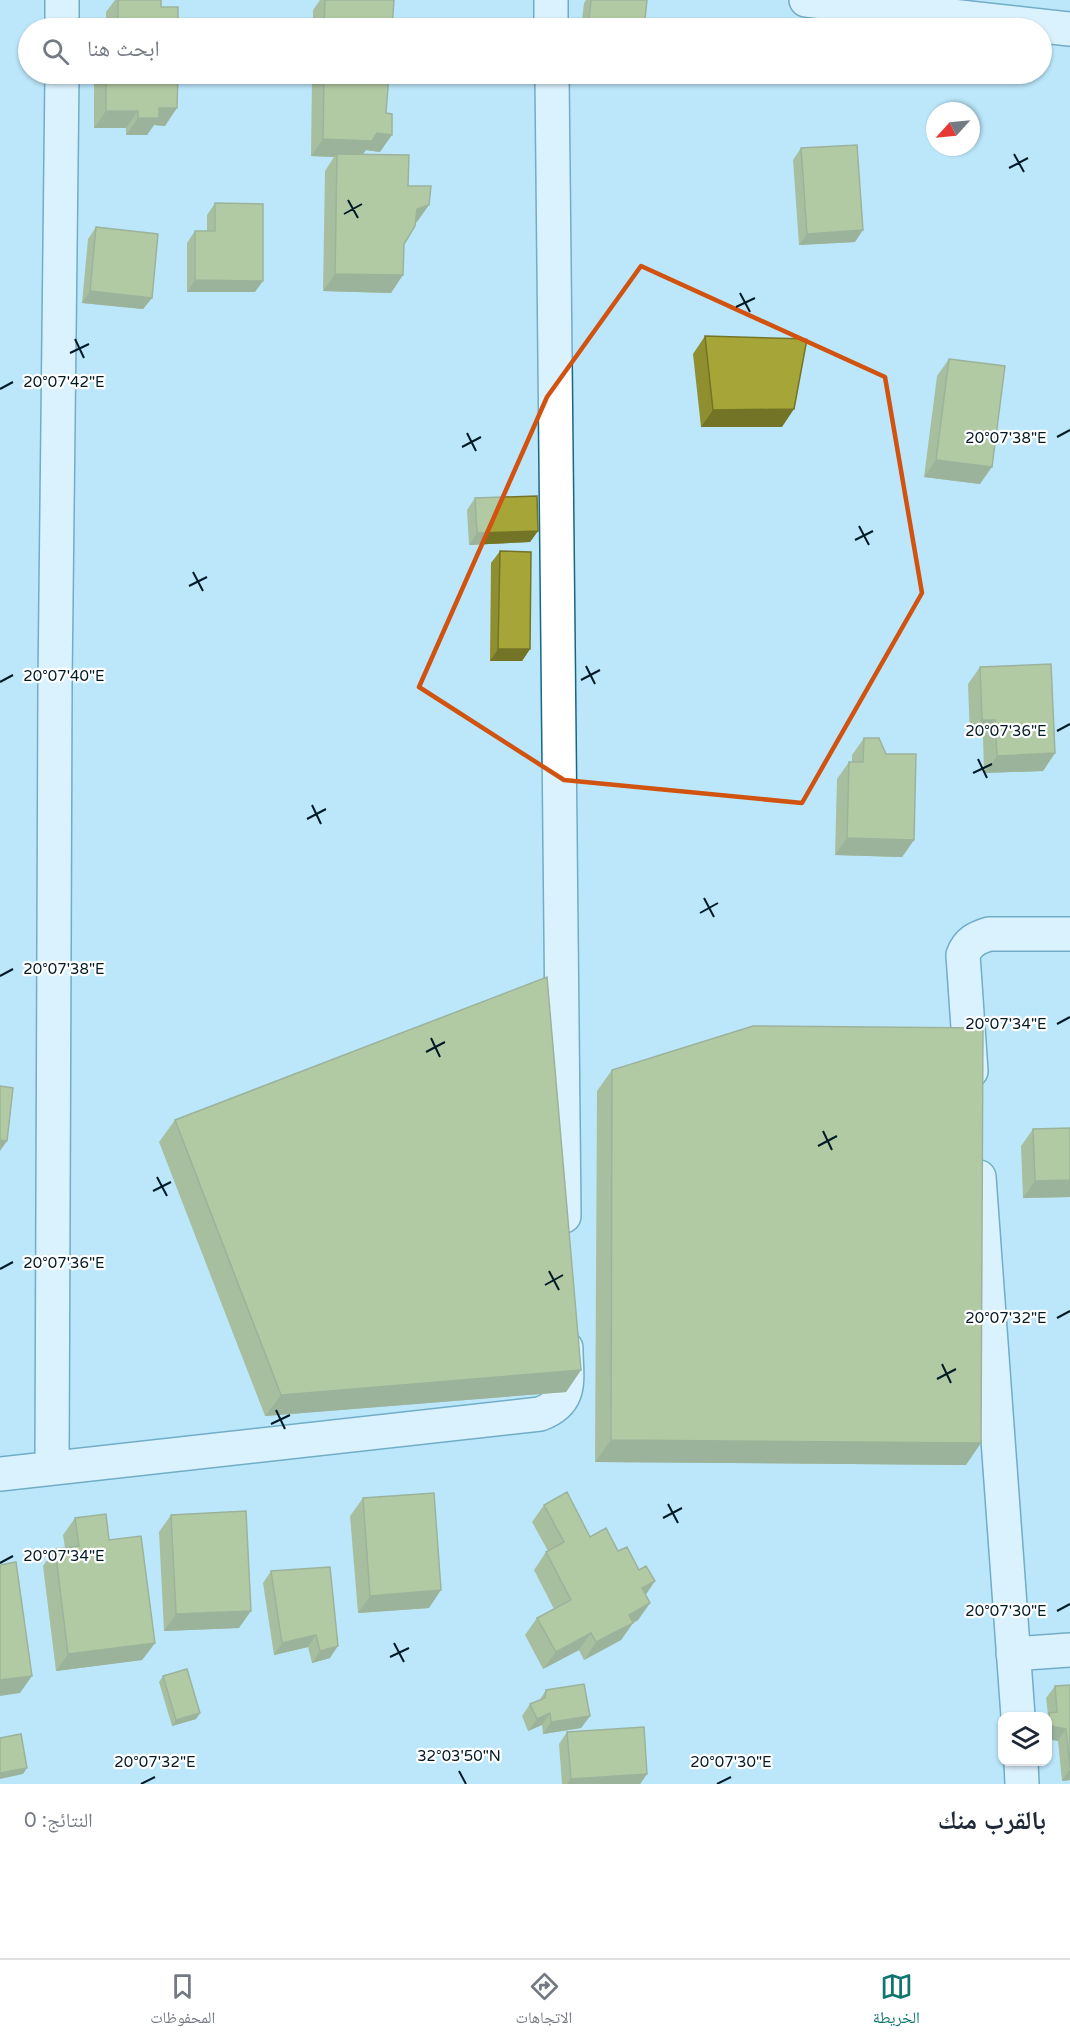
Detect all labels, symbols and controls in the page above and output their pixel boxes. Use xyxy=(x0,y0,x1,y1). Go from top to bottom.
search box xyxy=(18,18,1052,84)
icon: search xyxy=(39,35,72,68)
text: ابحث هنا xyxy=(87,36,160,62)
north arrow xyxy=(926,102,980,156)
text: 20°07'42"E xyxy=(23,373,105,391)
text: 20°07'38"E xyxy=(965,429,1047,447)
text: 20°07'40"E xyxy=(23,667,105,685)
text: 20°07'36"E xyxy=(965,722,1047,740)
text: 20°07'38"E xyxy=(23,960,105,978)
text: 20°07'34"E xyxy=(965,1015,1047,1033)
text: 20°07'36"E xyxy=(23,1254,105,1272)
text: 20°07'32"E xyxy=(965,1309,1047,1327)
text: 20°07'34"E xyxy=(23,1547,105,1565)
text: 20°07'30"E xyxy=(965,1602,1047,1620)
map controls xyxy=(998,1712,1052,1766)
button: layers xyxy=(998,1712,1052,1766)
text: 32°03'50"N xyxy=(417,1747,501,1765)
text: 20°07'32"E xyxy=(114,1753,196,1771)
text: 20°07'30"E xyxy=(690,1753,772,1771)
text: بالقرب منك xyxy=(938,1805,1046,1836)
text: النتائج: 0 xyxy=(24,1809,93,1833)
tab: المحفوظات xyxy=(150,1970,215,2033)
tab: الاتجاهات xyxy=(516,1970,572,2033)
tab: الخريطة xyxy=(873,1970,920,2033)

